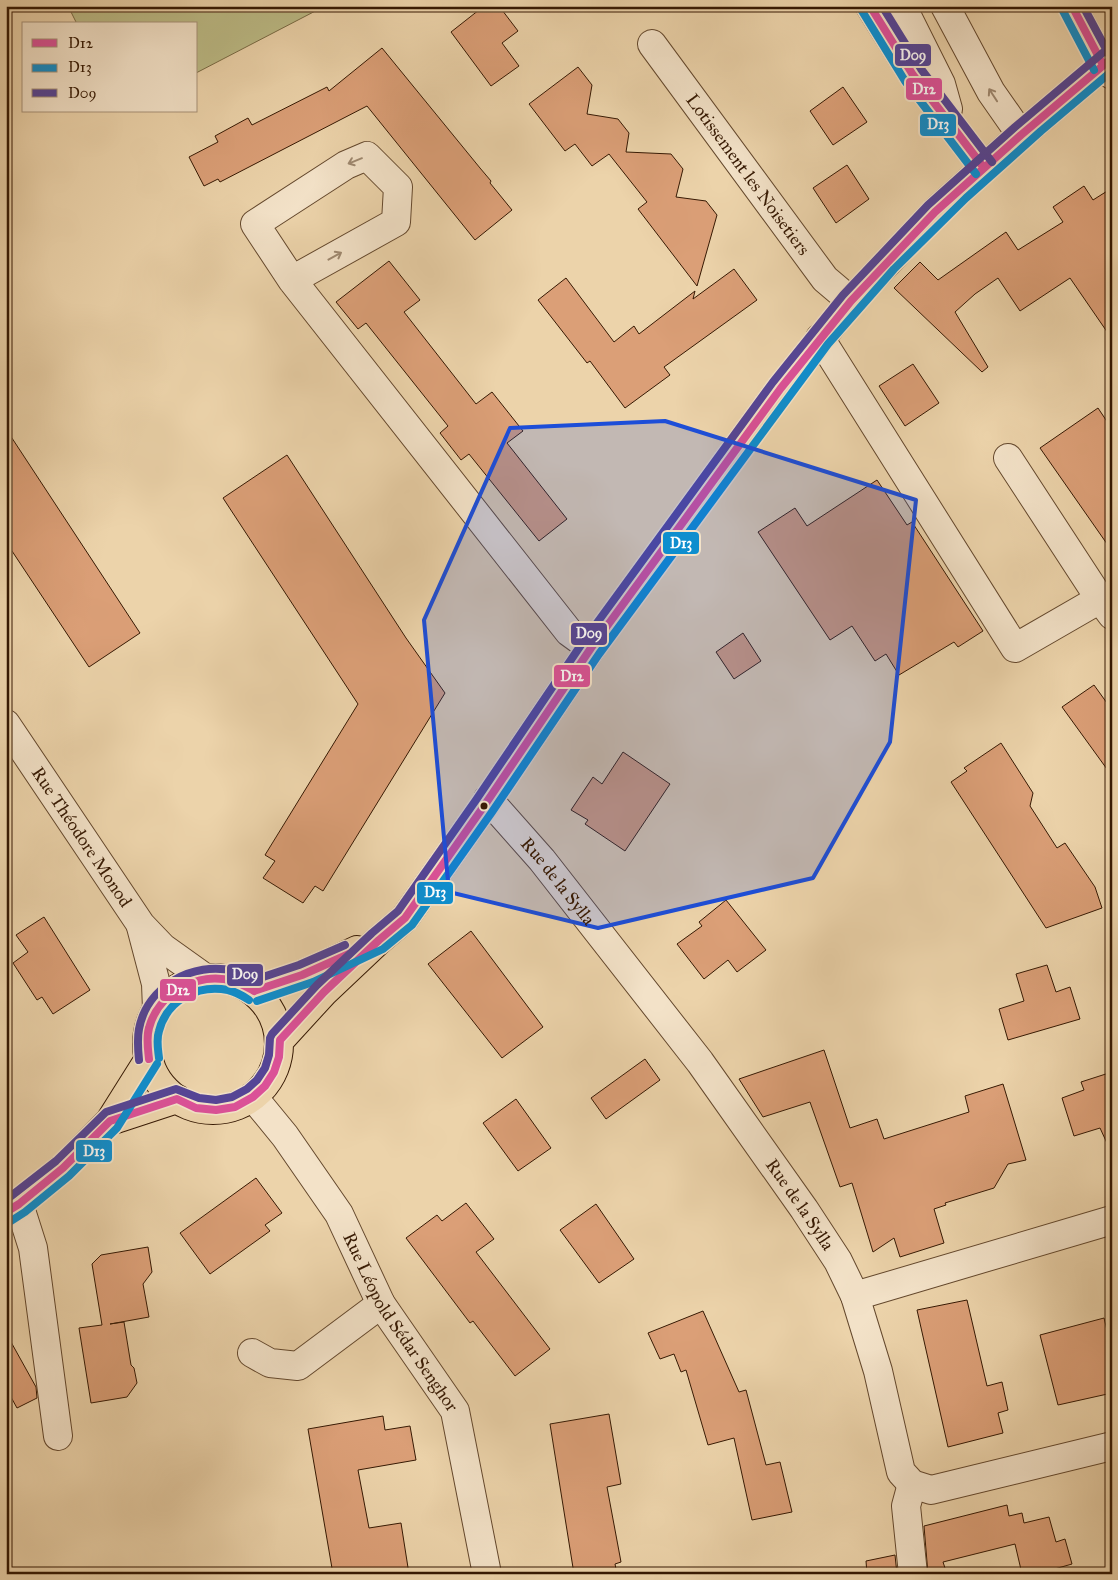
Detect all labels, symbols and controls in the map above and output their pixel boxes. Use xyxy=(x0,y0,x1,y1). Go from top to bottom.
legend xyxy=(22,22,198,112)
text: D12 xyxy=(68,34,94,52)
line badge: D09 xyxy=(894,43,932,67)
text: D09 xyxy=(900,47,926,65)
text: D13 xyxy=(68,58,92,76)
line badge: D12 xyxy=(905,77,943,101)
text: D12 xyxy=(912,81,937,98)
text: D09 xyxy=(68,84,97,102)
one-way arrow xyxy=(988,88,998,102)
street label: Lotissement les Noisetiers xyxy=(681,89,815,260)
line badge: D13 xyxy=(919,113,957,137)
text: D13 xyxy=(927,116,949,134)
one-way arrow xyxy=(348,157,363,166)
one-way arrow xyxy=(327,251,342,261)
line badge: D13 xyxy=(662,531,700,555)
text: D13 xyxy=(670,535,692,553)
line badge: D09 xyxy=(570,622,608,646)
text: D09 xyxy=(576,625,602,643)
line badge: D12 xyxy=(553,664,591,688)
text: D12 xyxy=(560,668,585,685)
street label: Rue Théodore Monod xyxy=(27,763,137,911)
unlabelled marker xyxy=(479,801,489,811)
street label: Rue de la Sylla xyxy=(516,833,600,930)
line badge: D13 xyxy=(416,881,454,905)
text: D13 xyxy=(424,884,446,902)
line badge: D09 xyxy=(226,963,264,987)
text: D09 xyxy=(232,966,258,984)
line badge: D12 xyxy=(159,978,197,1002)
text: D12 xyxy=(166,982,191,999)
line badge: D13 xyxy=(75,1139,113,1163)
text: D13 xyxy=(83,1143,105,1161)
street label: Rue de la Sylla xyxy=(761,1154,839,1255)
street label: Rue Léopold Sédar Senghor xyxy=(338,1229,463,1416)

